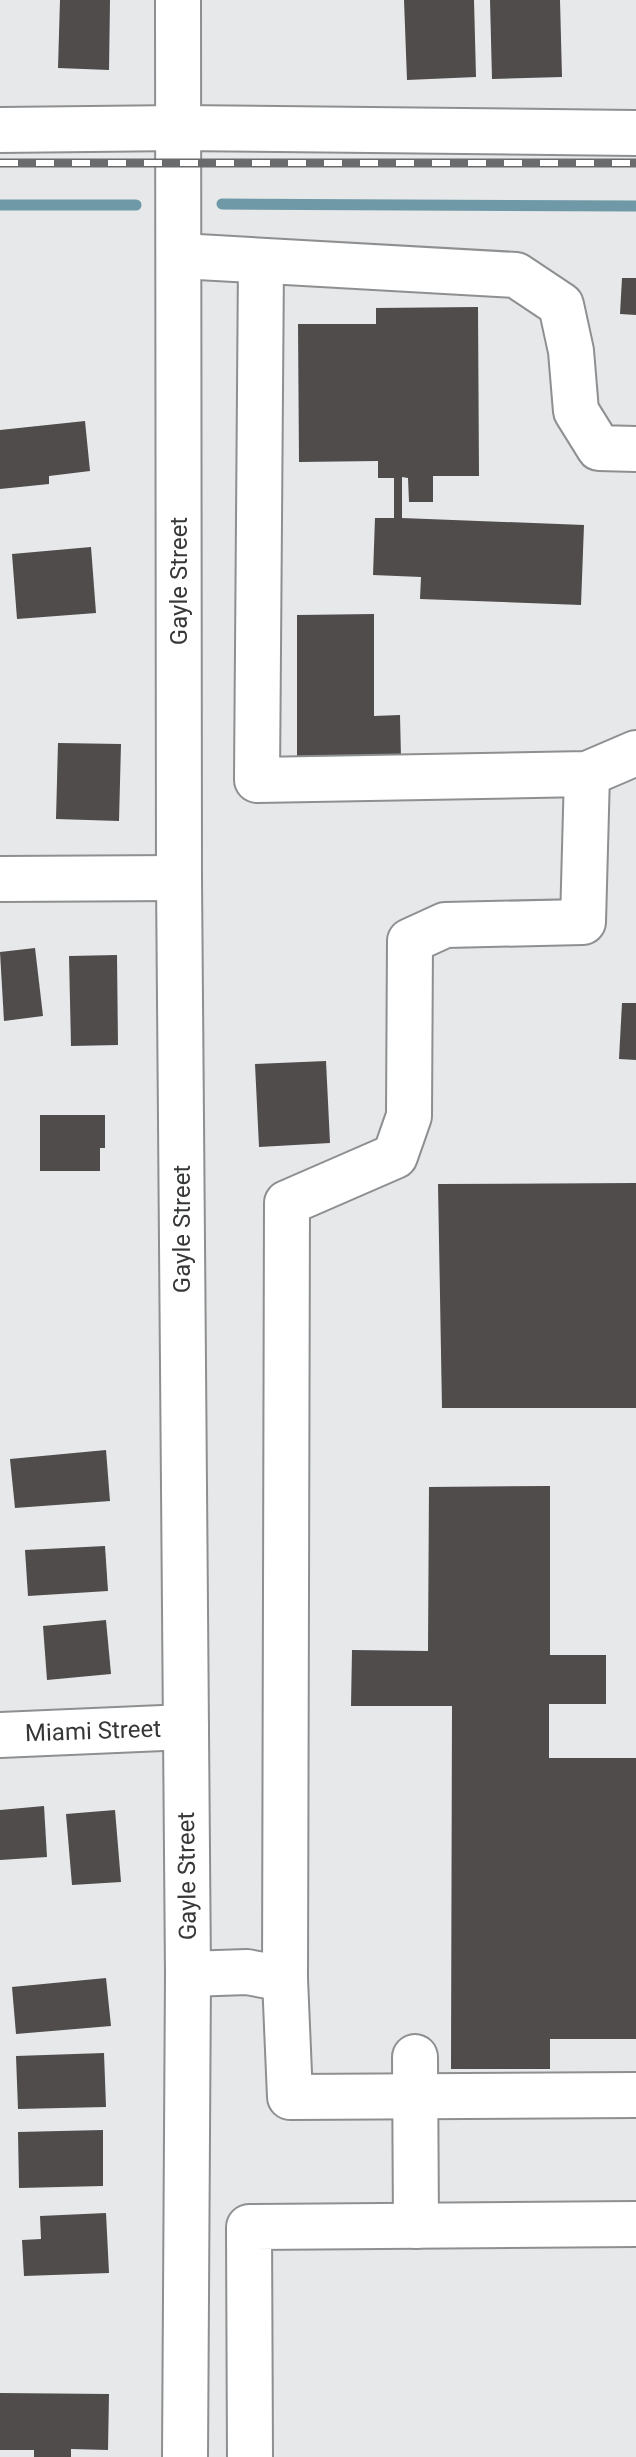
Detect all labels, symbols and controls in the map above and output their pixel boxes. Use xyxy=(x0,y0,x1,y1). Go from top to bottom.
street label: Gayle Street xyxy=(165,517,193,645)
street label: Gayle Street xyxy=(168,1165,196,1293)
street label: Miami Street xyxy=(25,1715,162,1747)
street label: Gayle Street xyxy=(172,1811,202,1940)

